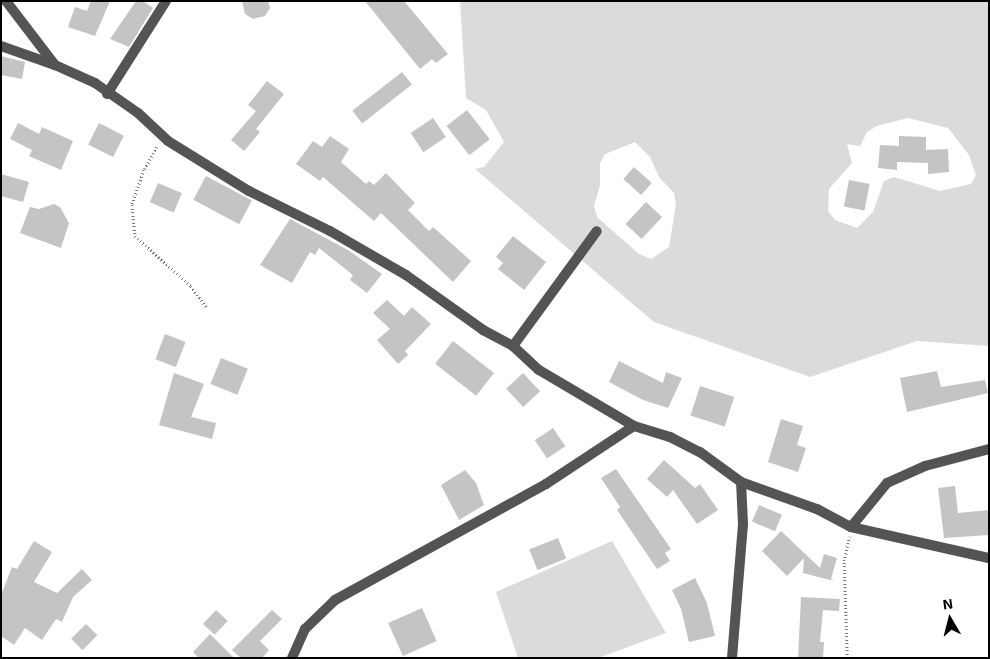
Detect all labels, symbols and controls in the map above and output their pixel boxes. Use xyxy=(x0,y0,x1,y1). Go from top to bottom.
north arrow xyxy=(925,594,975,644)
text: N xyxy=(942,595,954,613)

